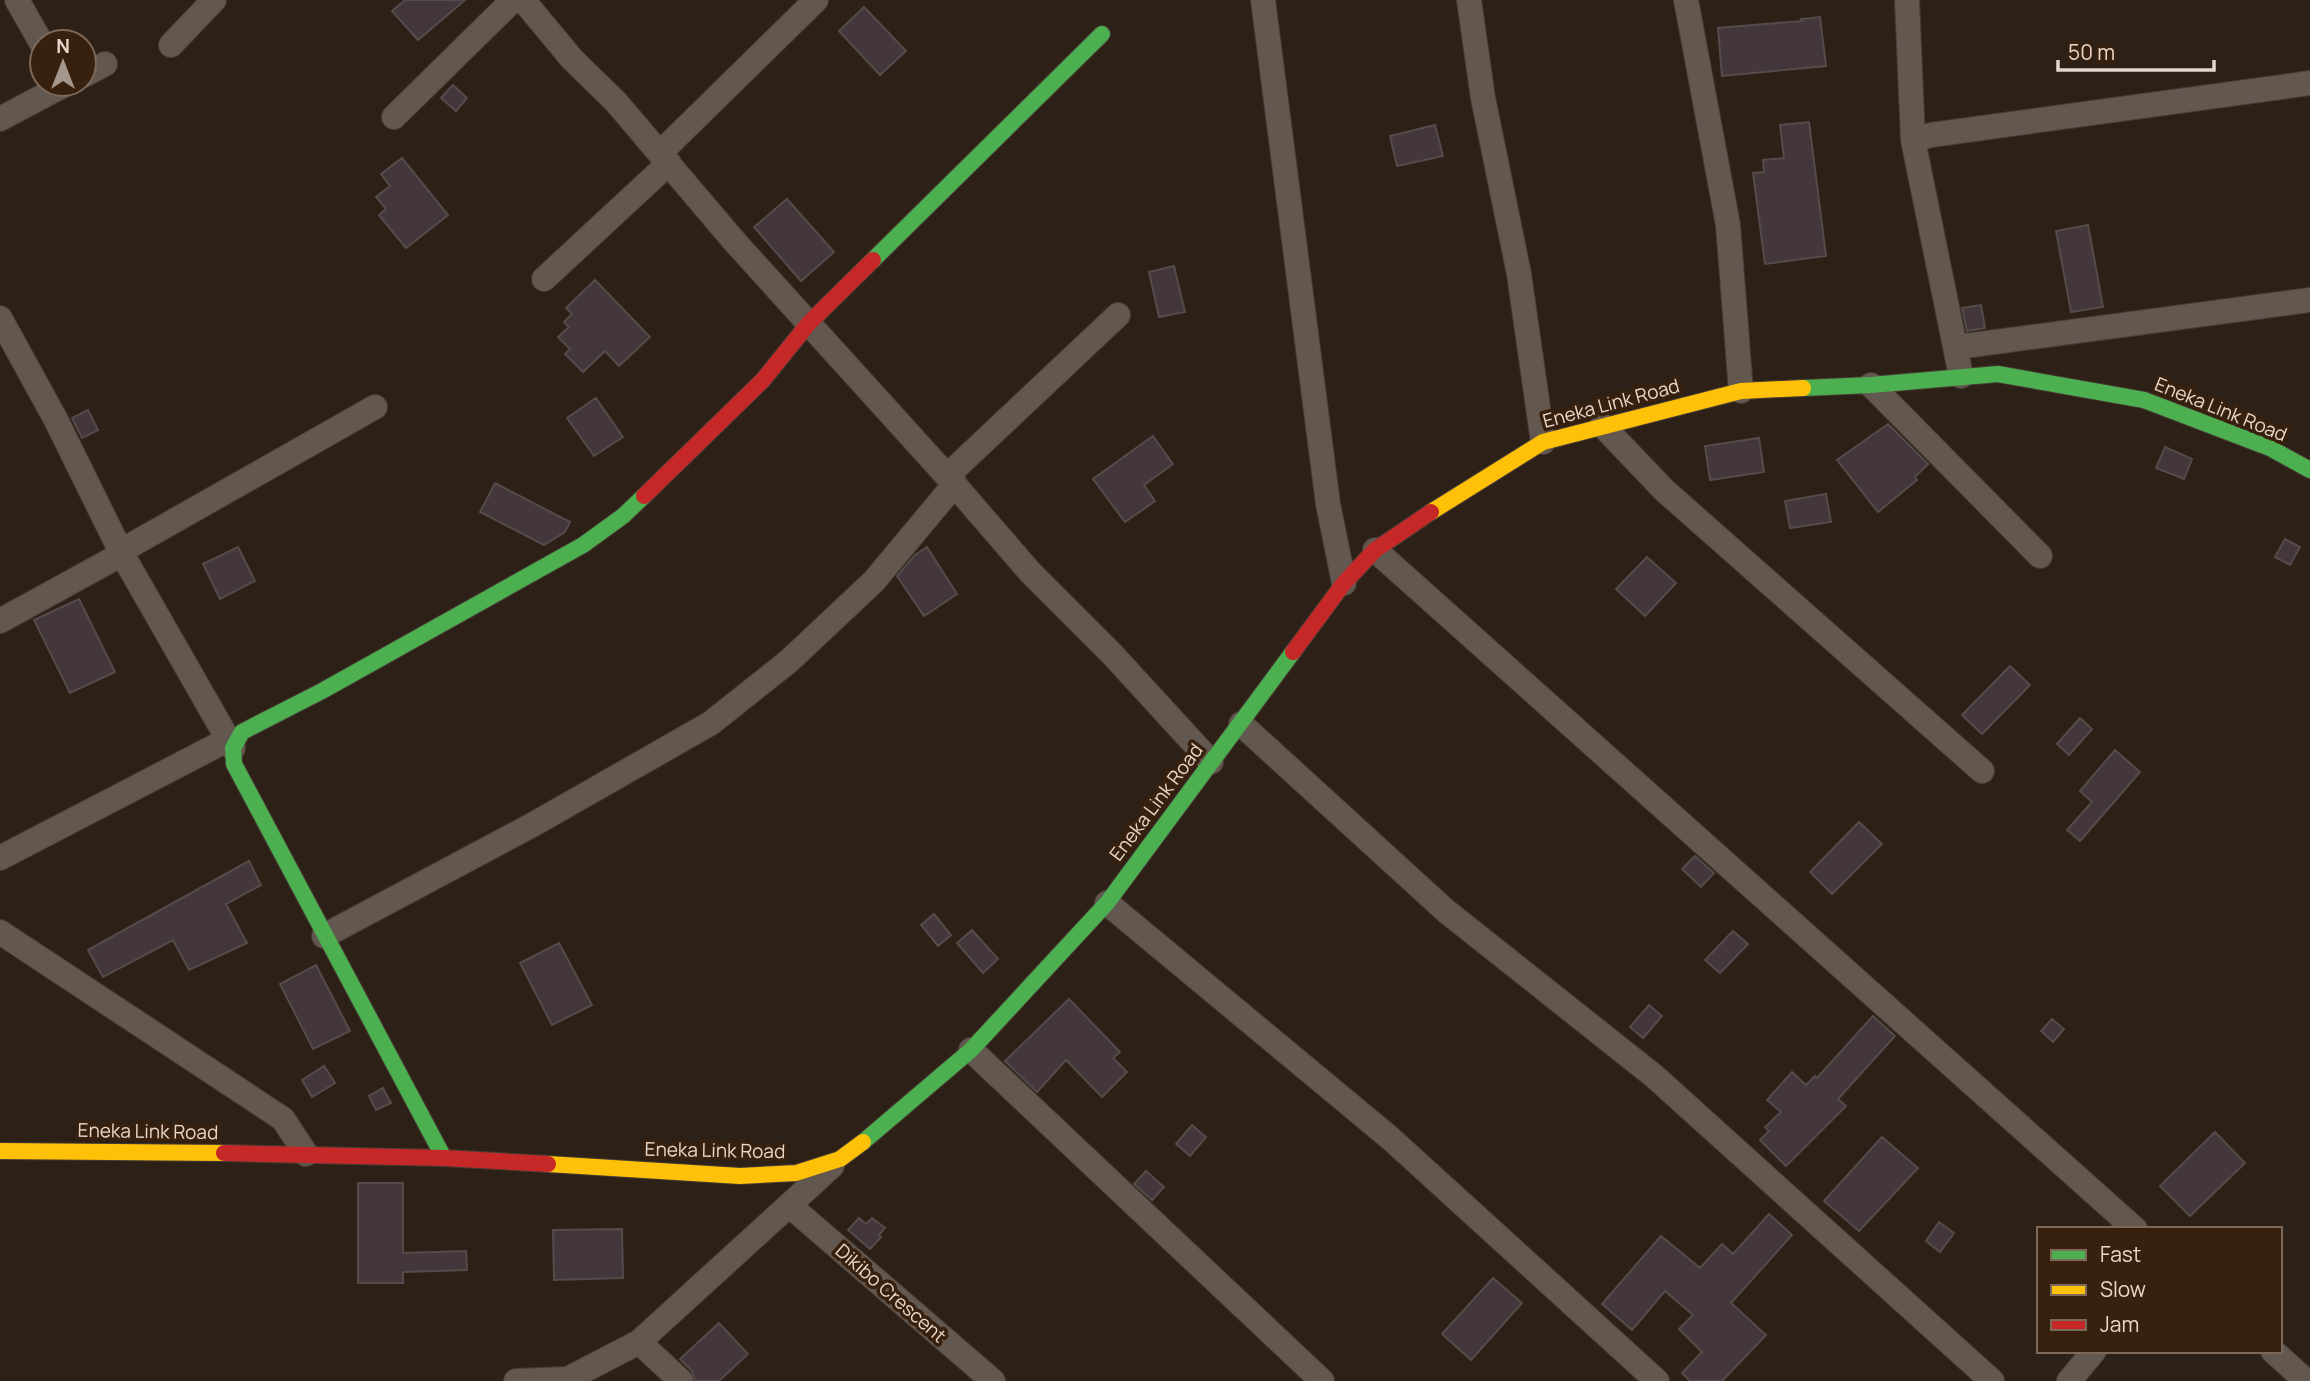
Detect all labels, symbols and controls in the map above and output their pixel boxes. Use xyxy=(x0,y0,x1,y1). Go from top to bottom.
north arrow xyxy=(28,28,98,98)
scale bar xyxy=(2058,28,2214,72)
text: N xyxy=(56,33,70,59)
text: 50 m xyxy=(2068,38,2115,66)
street label: Eneka Link Road xyxy=(2151,371,2291,447)
street label: Eneka Link Road xyxy=(1540,372,1682,434)
street label: Eneka Link Road xyxy=(1103,738,1209,866)
street label: Eneka Link Road xyxy=(77,1117,219,1145)
street label: Eneka Link Road xyxy=(644,1136,786,1164)
legend xyxy=(2037,1227,2282,1353)
street label: Dikibo Crescent xyxy=(830,1238,952,1348)
text: Fast xyxy=(2100,1240,2141,1268)
text: Slow xyxy=(2100,1275,2146,1303)
text: Jam xyxy=(2100,1310,2139,1338)

